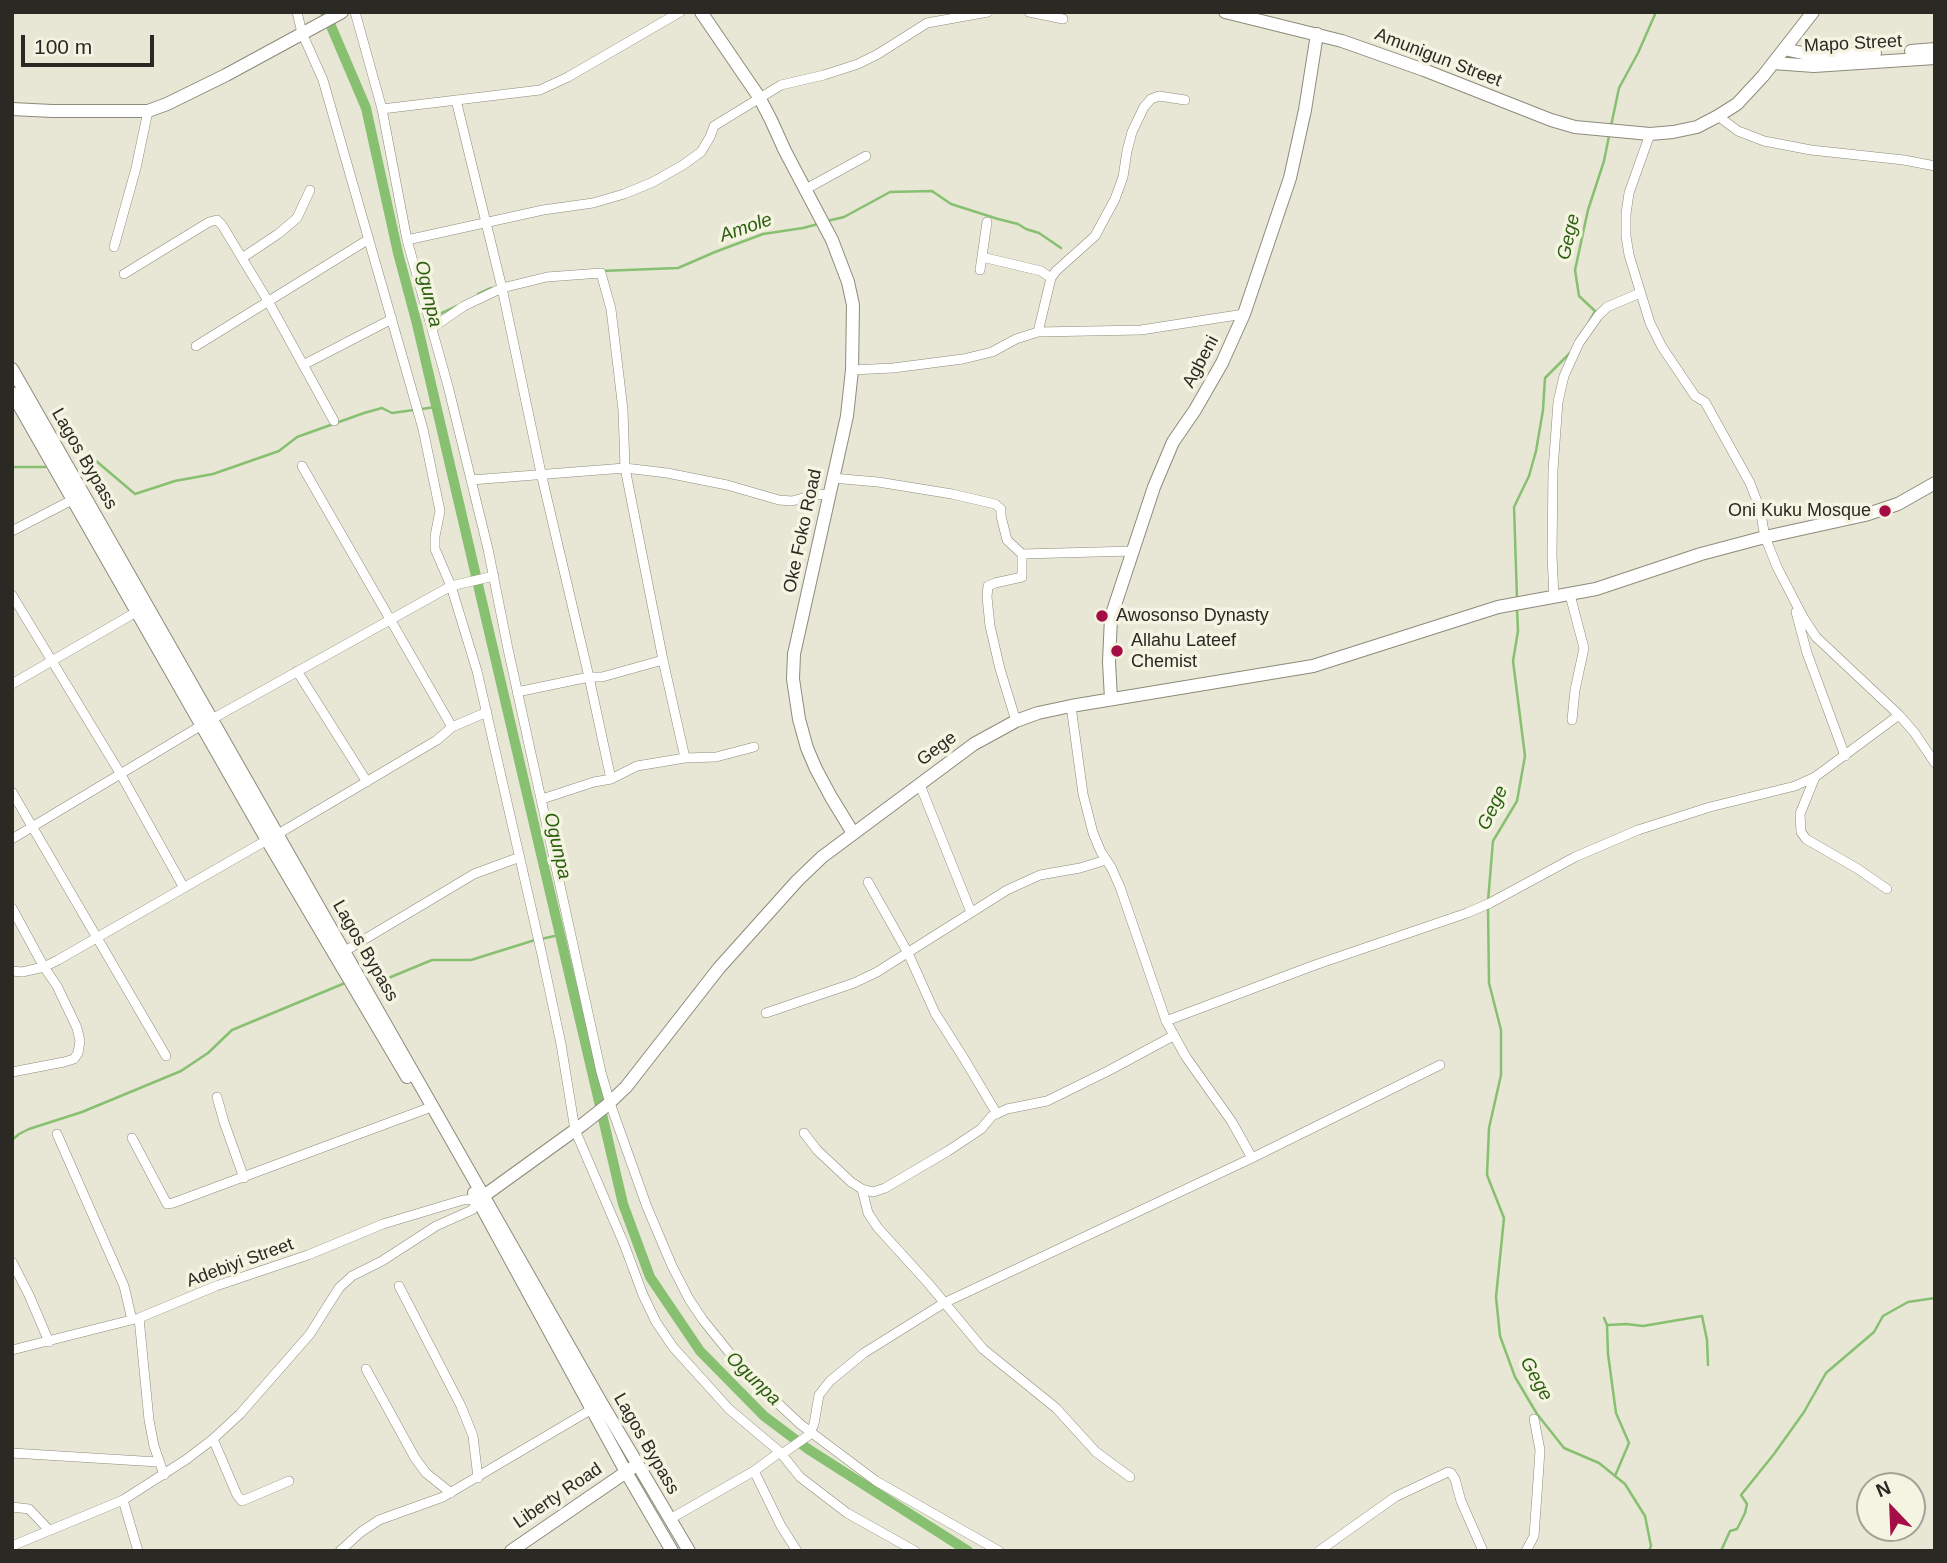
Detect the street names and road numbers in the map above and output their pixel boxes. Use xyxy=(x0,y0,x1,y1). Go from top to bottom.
street label: Amunigun Street xyxy=(1372,24,1504,92)
street label: Mapo Street xyxy=(1803,31,1903,57)
street label: Agbeni xyxy=(1178,332,1224,392)
street label: Lagos Bypass xyxy=(46,405,122,513)
street label: Oke Foko Road xyxy=(779,467,827,595)
street label: Gege xyxy=(913,727,961,771)
street label: Lagos Bypass xyxy=(327,897,403,1005)
street label: Adebiyi Street xyxy=(184,1234,296,1292)
street label: Lagos Bypass xyxy=(608,1390,684,1498)
street label: Liberty Road xyxy=(510,1459,606,1533)

